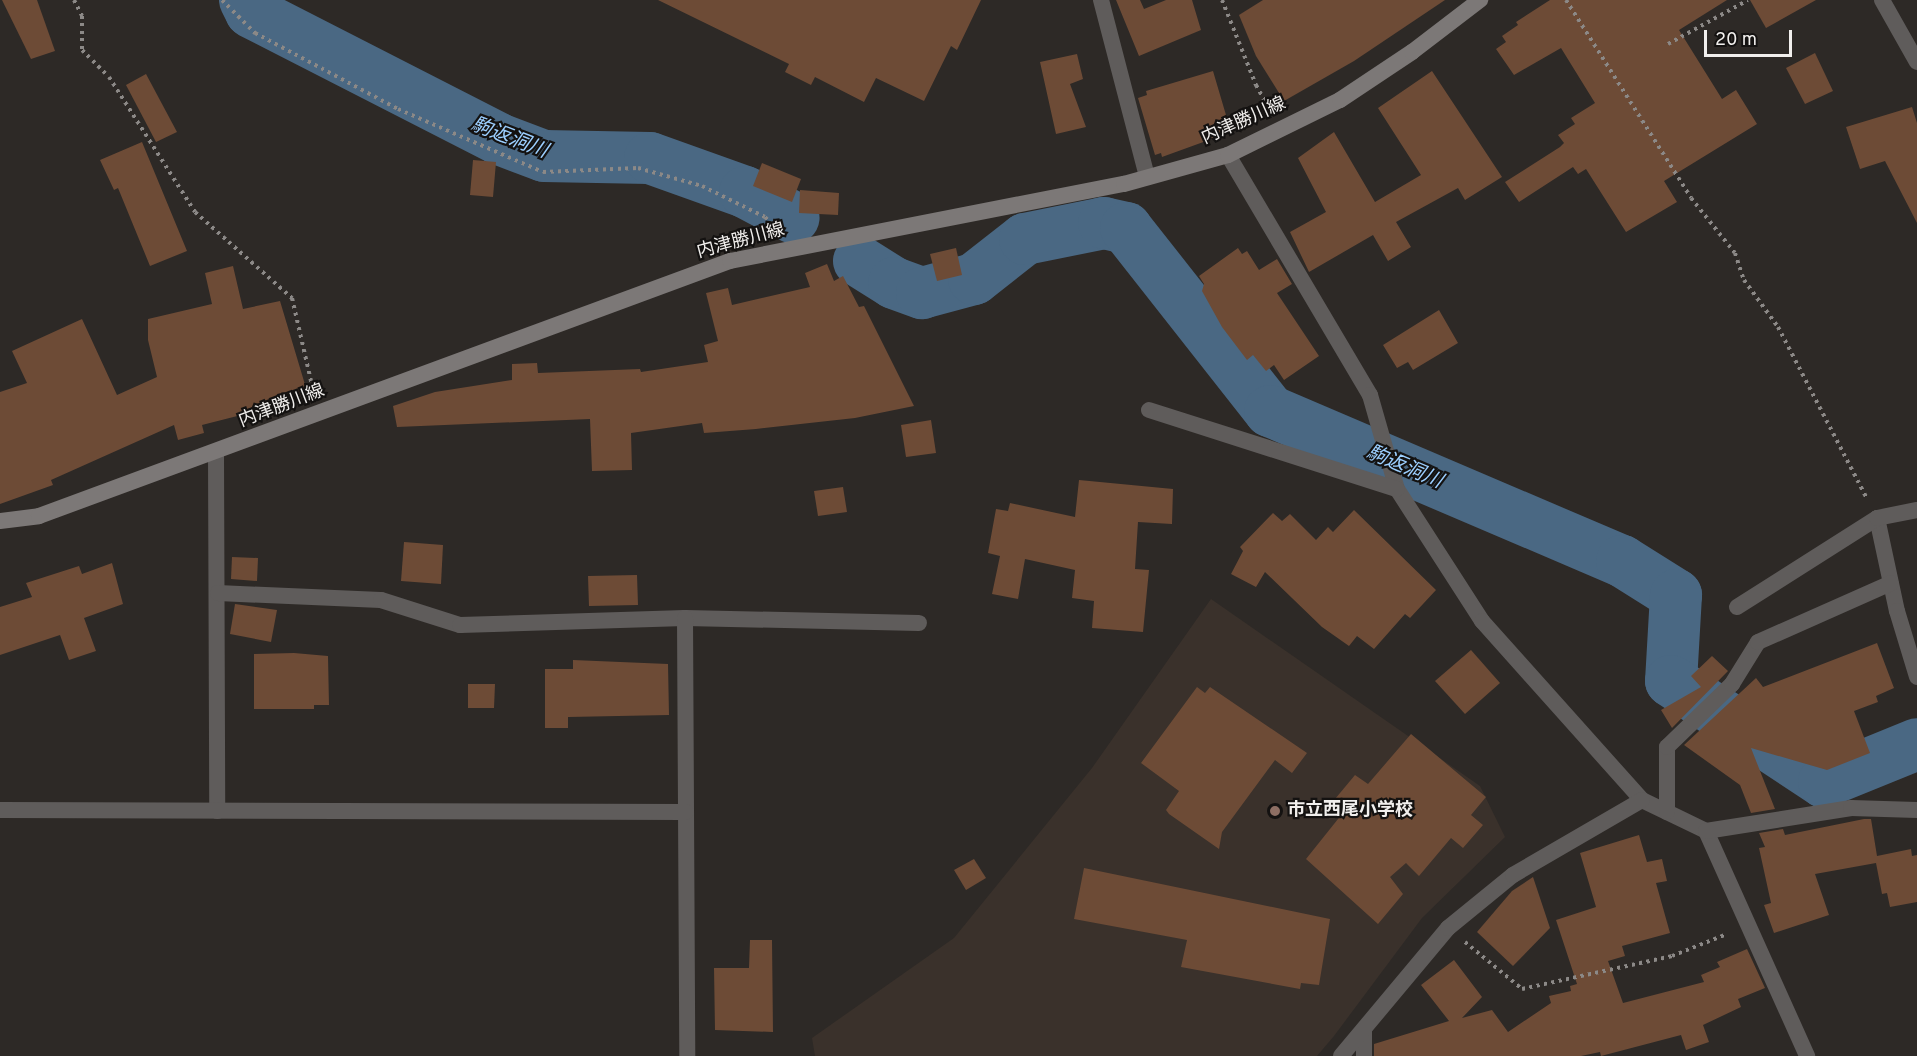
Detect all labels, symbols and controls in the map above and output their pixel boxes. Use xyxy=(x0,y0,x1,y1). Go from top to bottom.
scale bar xyxy=(1707,18,1796,56)
text: 20 m xyxy=(1715,29,1757,52)
street label: 内津勝川線 xyxy=(1198,94,1290,150)
water label: 駒返洞川 xyxy=(467,113,551,165)
street label: 内津勝川線 xyxy=(695,220,787,264)
street label: 内津勝川線 xyxy=(236,381,328,433)
water label: 駒返洞川 xyxy=(1362,441,1446,495)
place label: 市立西尾小学校 xyxy=(1287,800,1413,822)
marker: 市立西尾小学校 xyxy=(1268,804,1282,818)

